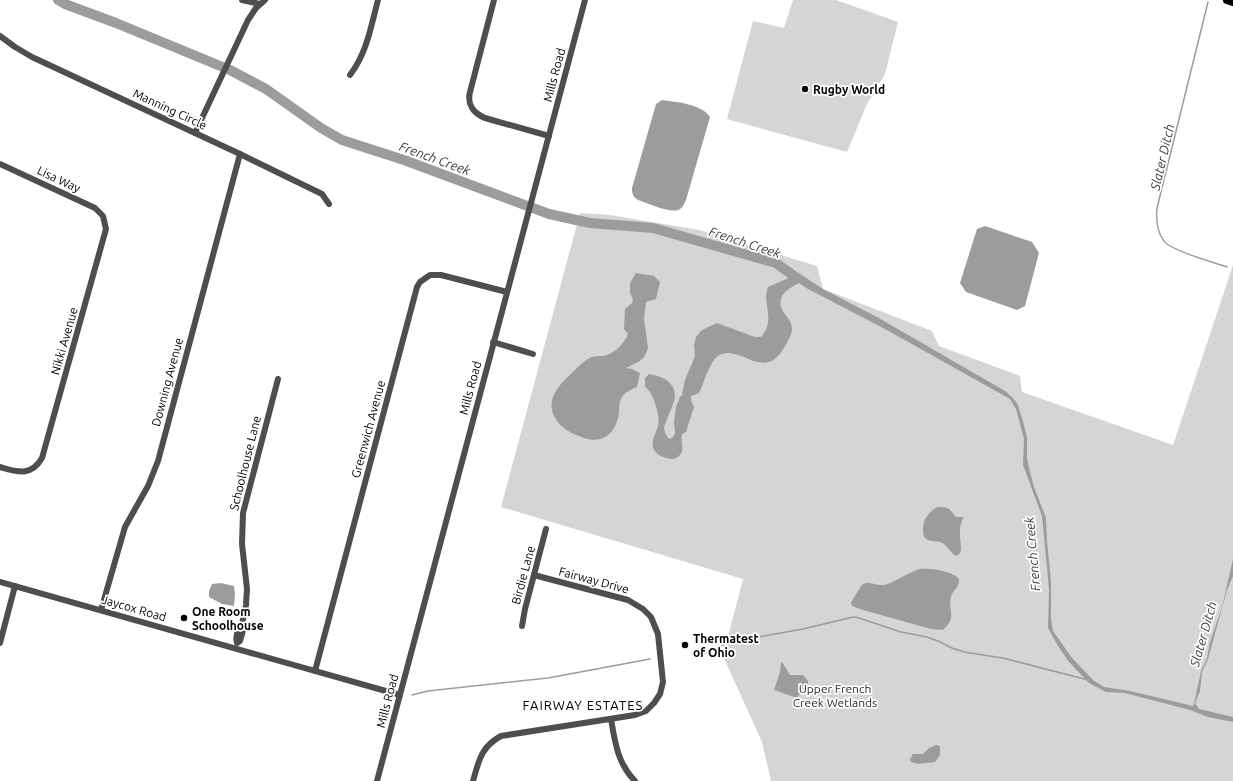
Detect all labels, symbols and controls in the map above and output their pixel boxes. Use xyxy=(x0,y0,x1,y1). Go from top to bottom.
street label: Mills Road xyxy=(541,47,567,103)
place label: Rugby World xyxy=(813,83,885,96)
marker: Rugby World xyxy=(800,84,810,94)
street label: Manning Circle xyxy=(131,86,209,132)
water label: Slater Ditch xyxy=(1147,123,1176,192)
water label: French Creek xyxy=(398,139,473,177)
street label: Lisa Way xyxy=(35,163,83,195)
water label: French Creek xyxy=(707,224,783,260)
street label: Nikki Avenue xyxy=(48,306,80,376)
street label: Downing Avenue xyxy=(149,336,185,428)
street label: Mills Road xyxy=(457,360,483,416)
street label: Greenwich Avenue xyxy=(349,379,387,479)
street label: Schoolhouse Lane xyxy=(227,414,263,512)
water label: French Creek xyxy=(1022,516,1042,592)
street label: Birdie Lane xyxy=(509,544,537,606)
street label: Fairway Drive xyxy=(557,564,631,596)
street label: Jaycox Road xyxy=(100,593,168,623)
water label: Slater Ditch xyxy=(1187,600,1219,669)
place label: One Room Schoolhouse xyxy=(192,605,264,632)
marker: One Room Schoolhouse xyxy=(179,613,189,623)
place label: Thermatest of Ohio xyxy=(693,632,759,659)
marker: Thermatest of Ohio xyxy=(680,640,690,650)
street label: Mills Road xyxy=(374,673,400,729)
park label: Upper French Creek Wetlands xyxy=(793,682,877,709)
district label: FAIRWAY ESTATES xyxy=(523,698,643,712)

